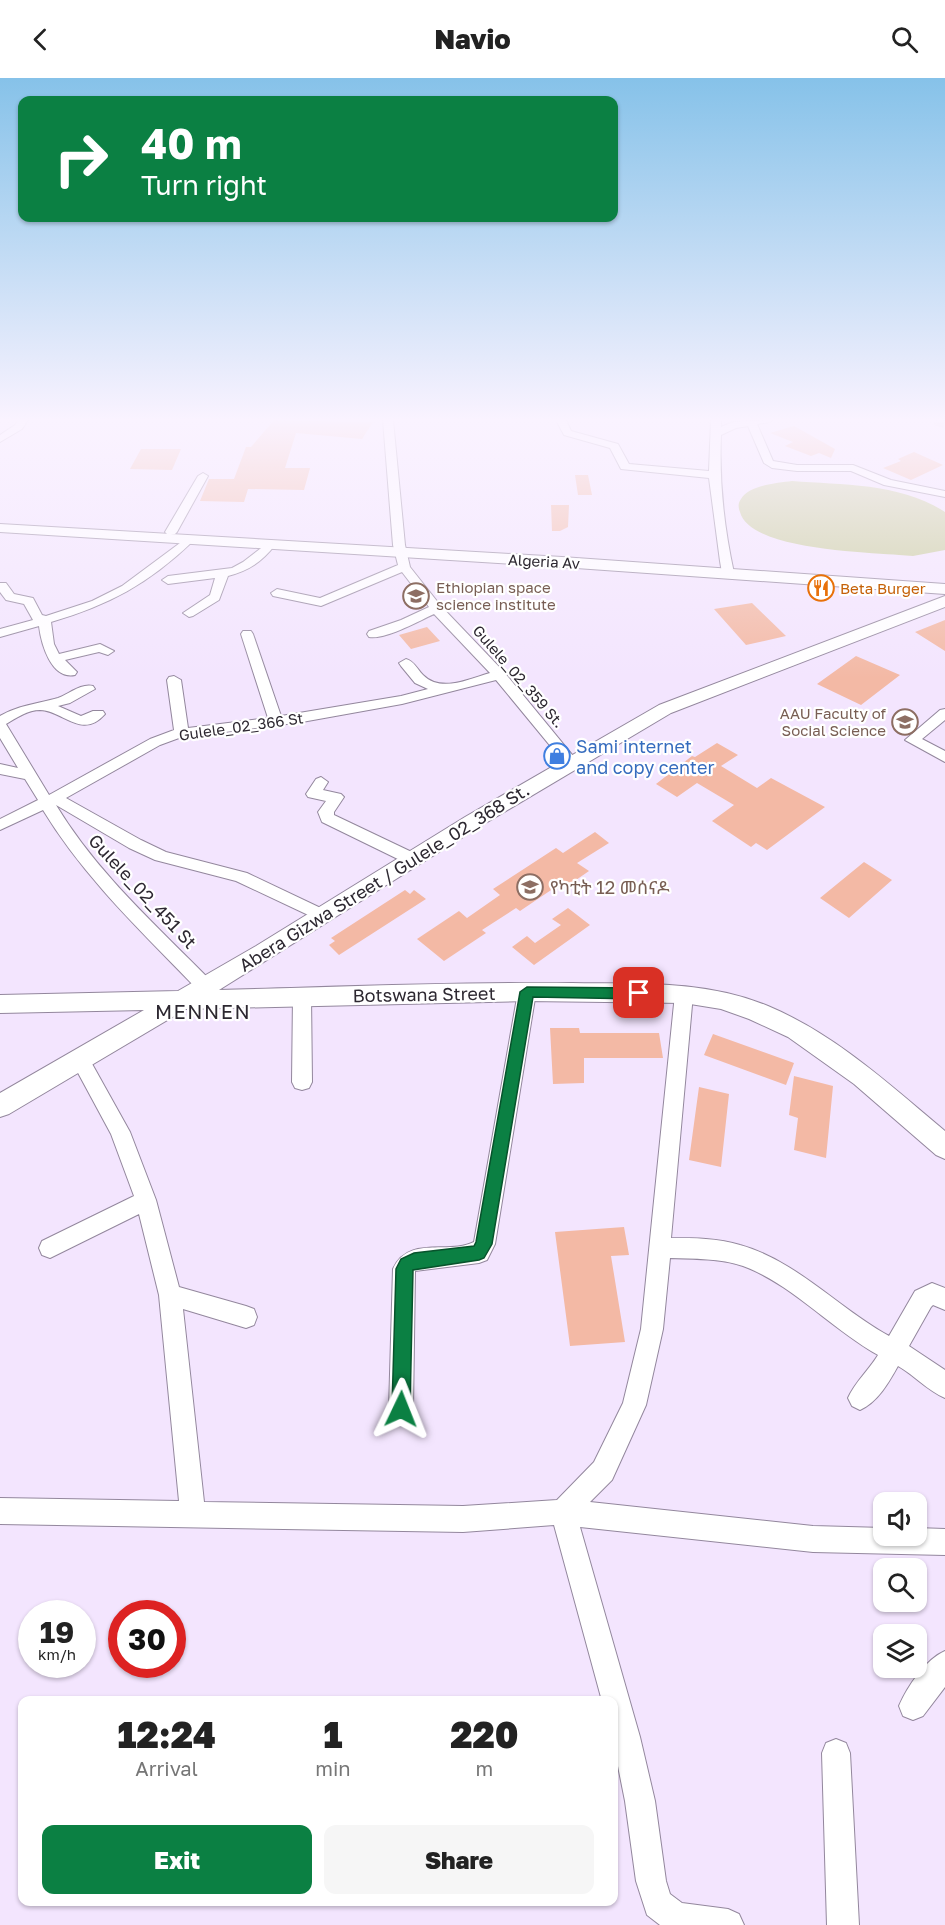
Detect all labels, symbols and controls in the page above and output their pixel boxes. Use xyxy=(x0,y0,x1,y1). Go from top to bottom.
icon: back xyxy=(24,23,57,56)
text: Navio xyxy=(434,23,511,55)
icon: search xyxy=(888,23,921,56)
text: 40 m xyxy=(141,118,242,168)
icon: right xyxy=(42,120,120,198)
text: Turn right xyxy=(141,169,267,201)
street label: Algeria Av xyxy=(508,550,581,572)
restaurant icon: Beta Burger xyxy=(806,573,836,603)
place label: Ethiopian space science institute xyxy=(436,578,556,613)
place label: Beta Burger xyxy=(840,579,926,597)
school or university icon: Ethiopian space science institute xyxy=(401,581,431,611)
street label: Gulele_02_359 St. xyxy=(470,621,568,731)
place label: AAU Faculty of Social Science xyxy=(780,704,887,739)
school or university icon: AAU Faculty of Social Science xyxy=(890,707,920,737)
street label: Gulele_02_366 St xyxy=(178,708,304,744)
place label: Sami internet and copy center xyxy=(576,735,715,778)
shop icon: Sami internet and copy center xyxy=(542,741,572,771)
street label: Abera Gizwa Street / Gulele_02_368 St. xyxy=(235,778,533,976)
street label: Gulele_02_451 St xyxy=(84,829,202,953)
school or university icon: የካቲት 12 መሰናዶ xyxy=(515,872,545,902)
place label: የካቲት 12 መሰናዶ xyxy=(550,876,670,898)
pin xyxy=(613,967,664,1018)
icon: arrive xyxy=(622,976,655,1009)
street label: Botswana Street xyxy=(352,982,496,1006)
district label: MENNEN xyxy=(155,999,251,1023)
position arrow xyxy=(369,1377,433,1441)
map controls xyxy=(873,1492,927,1678)
button: sound xyxy=(873,1492,927,1546)
button: search xyxy=(873,1558,927,1612)
speed limit sign: 30 xyxy=(108,1600,186,1678)
text: 19 xyxy=(40,1614,74,1650)
button: layers xyxy=(873,1624,927,1678)
text: km/h xyxy=(38,1645,76,1663)
text: 12:24 xyxy=(117,1713,216,1756)
text: 1 xyxy=(323,1713,342,1756)
text: 220 xyxy=(450,1713,519,1756)
text: Arrival xyxy=(135,1756,198,1780)
text: min xyxy=(315,1756,351,1780)
text: m xyxy=(475,1756,493,1780)
button: Exit xyxy=(42,1825,312,1894)
button: Share xyxy=(324,1825,594,1894)

